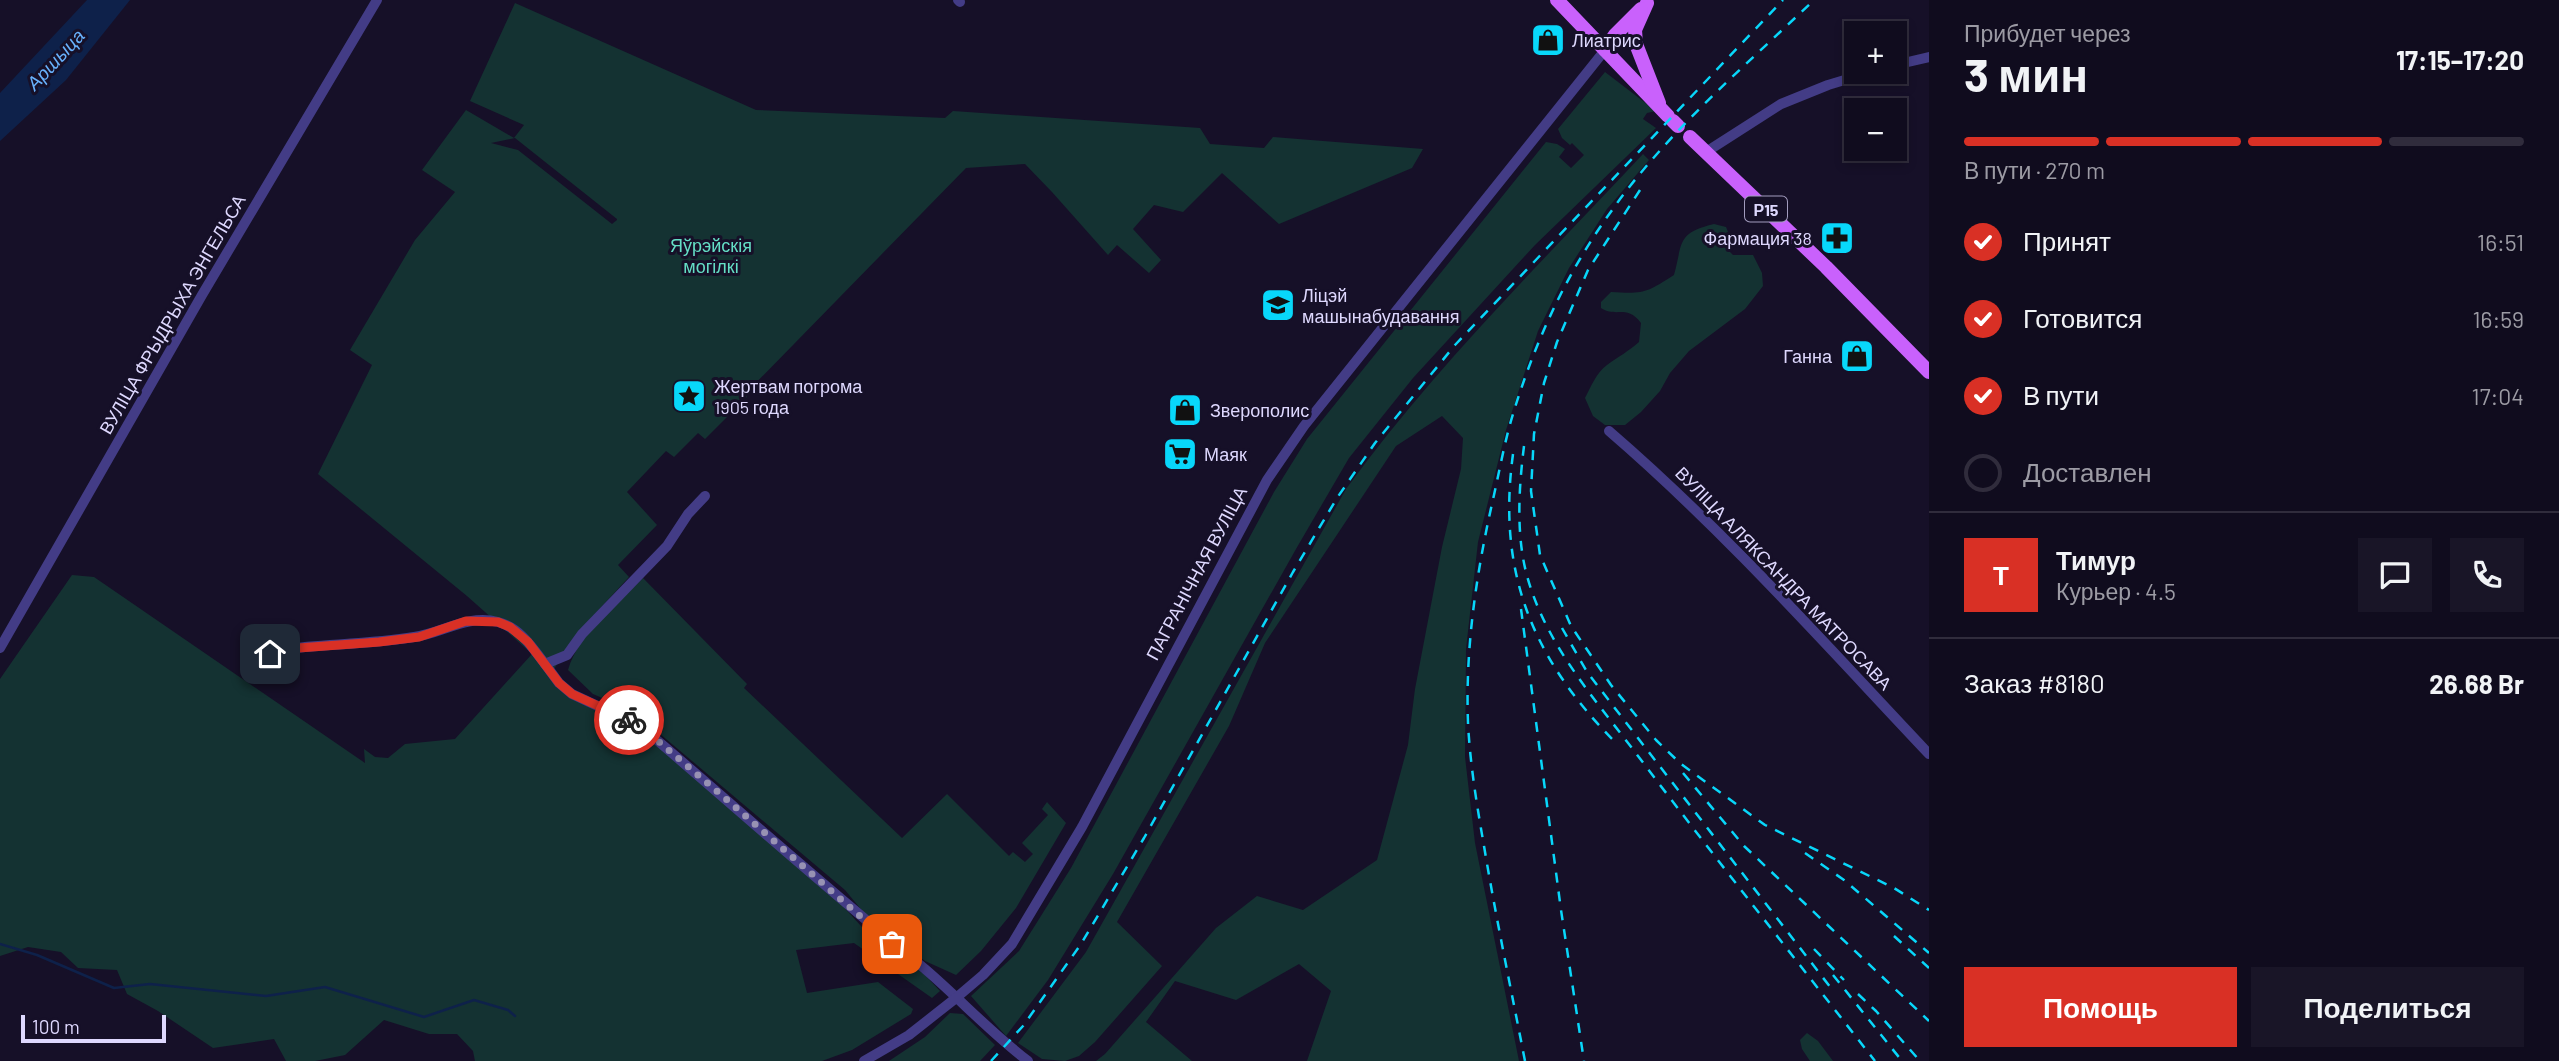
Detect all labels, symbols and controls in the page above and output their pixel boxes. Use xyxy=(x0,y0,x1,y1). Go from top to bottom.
text: Прибудет через xyxy=(1964,19,2131,47)
shop icon: Лиатрис xyxy=(1529,21,1567,59)
map controls xyxy=(1844,21,1907,161)
button: + xyxy=(1844,21,1907,84)
water label: Аршыца xyxy=(20,24,89,95)
place label: Лиатрис xyxy=(1572,29,1641,51)
text: 17:15–17:20 xyxy=(2396,44,2524,75)
text: 3 мин xyxy=(1964,46,2088,101)
button: − xyxy=(1844,98,1907,161)
text: В пути · 270 m xyxy=(1964,156,2105,184)
street label: ВУЛІЦА ФРЫДРЫХА ЭНГЕЛЬСА xyxy=(94,190,250,438)
road number: Р15 xyxy=(1745,196,1787,222)
pharmacy icon: Фармация 38 xyxy=(1818,219,1856,257)
icon: check xyxy=(1964,223,2002,261)
text: Принят xyxy=(2023,225,2111,256)
place label: Фармация 38 xyxy=(1704,227,1812,249)
text: 16:51 xyxy=(2477,228,2524,256)
park label: Яўрэйскія могілкі xyxy=(670,234,752,277)
place label: Ліцэй машынабудавання xyxy=(1302,284,1460,327)
school or university icon: Ліцэй машынабудавання xyxy=(1259,286,1297,324)
icon: check xyxy=(1964,300,2002,338)
text: Готовится xyxy=(2023,302,2142,333)
text: 16:59 xyxy=(2473,305,2524,333)
shop icon: Ганна xyxy=(1838,337,1876,375)
place label: Ганна xyxy=(1783,345,1833,367)
place label: Жертвам погрома 1905 года xyxy=(714,375,863,418)
place icon: Жертвам погрома 1905 года xyxy=(670,377,708,415)
icon: check xyxy=(1964,377,2002,415)
text: В пути xyxy=(2023,379,2099,410)
text: 17:04 xyxy=(2472,382,2524,410)
shop icon: Зверополис xyxy=(1166,391,1204,429)
place label: Зверополис xyxy=(1210,399,1309,421)
supermarket icon: Маяк xyxy=(1161,435,1199,473)
place label: Маяк xyxy=(1204,443,1247,465)
text: Доставлен xyxy=(2023,456,2152,487)
street label: ВУЛІЦА АЛЯКСАНДРА МАТРОСАВА xyxy=(1671,462,1897,694)
street label: ПАГРАНІЧНАЯ ВУЛІЦА xyxy=(1141,482,1251,664)
button: chat xyxy=(2358,538,2432,612)
button: phone xyxy=(2450,538,2524,612)
text: Тимур xyxy=(2056,544,2136,575)
text: Т xyxy=(1993,559,2009,590)
text: Курьер · 4.5 xyxy=(2056,577,2176,605)
pin xyxy=(240,624,300,684)
icon: home xyxy=(251,635,289,673)
text: Заказ #8180 xyxy=(1964,667,2105,698)
text: 26.68 Br xyxy=(2429,668,2524,699)
courier xyxy=(594,685,664,755)
icon: bike xyxy=(610,701,648,739)
pin xyxy=(862,914,922,974)
icon: bag xyxy=(873,925,911,963)
button: Помощь xyxy=(1964,967,2237,1047)
button: Поделиться xyxy=(2251,967,2524,1047)
scale bar xyxy=(21,1012,166,1044)
text: 100 m xyxy=(32,1015,80,1038)

